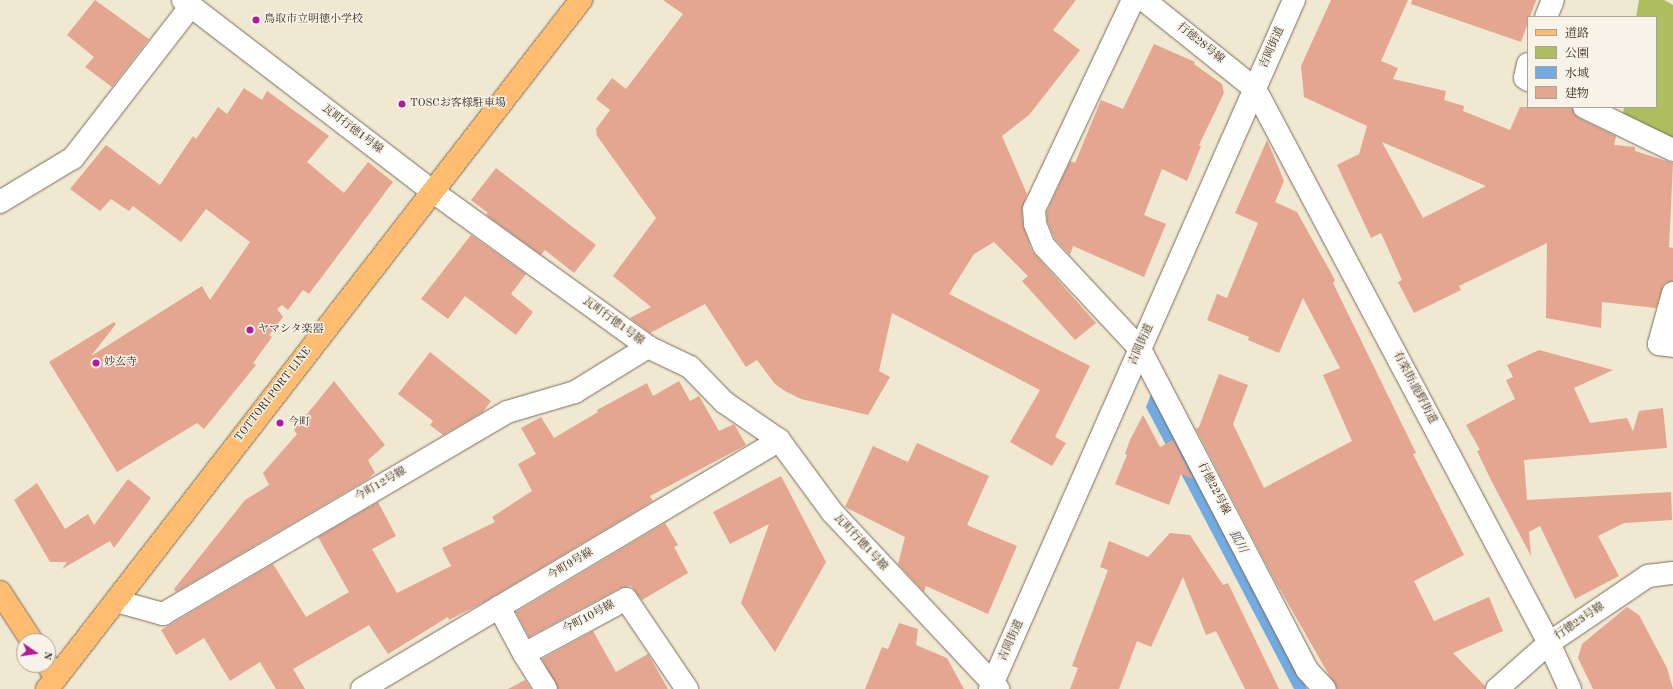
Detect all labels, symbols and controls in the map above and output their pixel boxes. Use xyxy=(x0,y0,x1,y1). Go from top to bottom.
place label: 鳥取市立明徳小学校 xyxy=(264,13,363,27)
marker: 鳥取市立明徳小学校 xyxy=(251,15,261,25)
legend xyxy=(1527,16,1657,108)
street label: 行徳28号線 xyxy=(1174,21,1226,67)
street label: 吉岡街道 xyxy=(1258,25,1288,71)
text: 道路 xyxy=(1565,28,1589,40)
text: 公園 xyxy=(1565,48,1589,60)
text: 水域 xyxy=(1565,68,1589,80)
text: 建物 xyxy=(1565,88,1589,100)
place label: TOSCお客様駐車場 xyxy=(410,97,506,111)
marker: TOSCお客様駐車場 xyxy=(397,99,407,109)
street label: 瓦町行徳1号線 xyxy=(319,103,385,157)
street label: 瓦町行徳1号線 xyxy=(580,295,646,349)
street label: 吉岡街道 xyxy=(1127,322,1157,368)
place label: ヤマシタ楽器 xyxy=(258,323,324,337)
marker: ヤマシタ楽器 xyxy=(245,325,255,335)
street label: TOTTORI PORT LINE xyxy=(233,345,315,445)
street label: 有楽街;鹿野街道 xyxy=(1389,350,1439,426)
place label: 妙玄寺 xyxy=(104,356,137,370)
marker: 妙玄寺 xyxy=(91,358,101,368)
place label: 今町 xyxy=(288,416,310,430)
marker: 今町 xyxy=(275,418,285,428)
street label: 行徳22号線 xyxy=(1194,461,1232,517)
street label: 今町12号線 xyxy=(353,465,409,505)
street label: 瓦町行徳1号線 xyxy=(830,512,890,574)
water label: 狐川 xyxy=(1225,528,1249,556)
street label: 今町9号線 xyxy=(546,546,596,584)
street label: 今町10号線 xyxy=(561,599,617,637)
street label: 行徳23号線 xyxy=(1553,601,1607,643)
street label: 吉岡街道 xyxy=(997,618,1027,664)
north arrow xyxy=(16,633,56,673)
text: N xyxy=(41,650,54,661)

